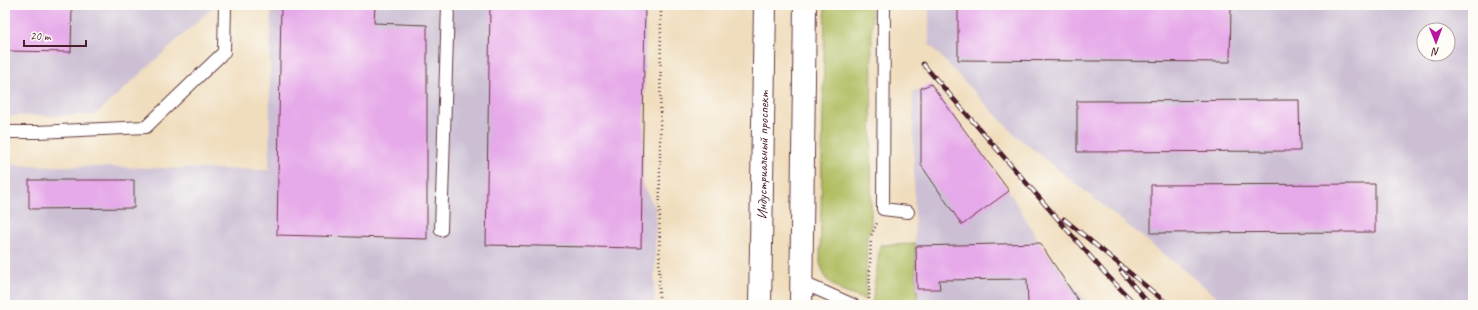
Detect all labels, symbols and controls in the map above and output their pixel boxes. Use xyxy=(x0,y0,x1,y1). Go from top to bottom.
scale bar xyxy=(24,22,86,48)
north arrow xyxy=(1416,22,1456,62)
text: 20 m xyxy=(30,28,52,44)
text: N xyxy=(1430,45,1440,59)
street label: Индустриальный проспект xyxy=(753,89,773,220)

